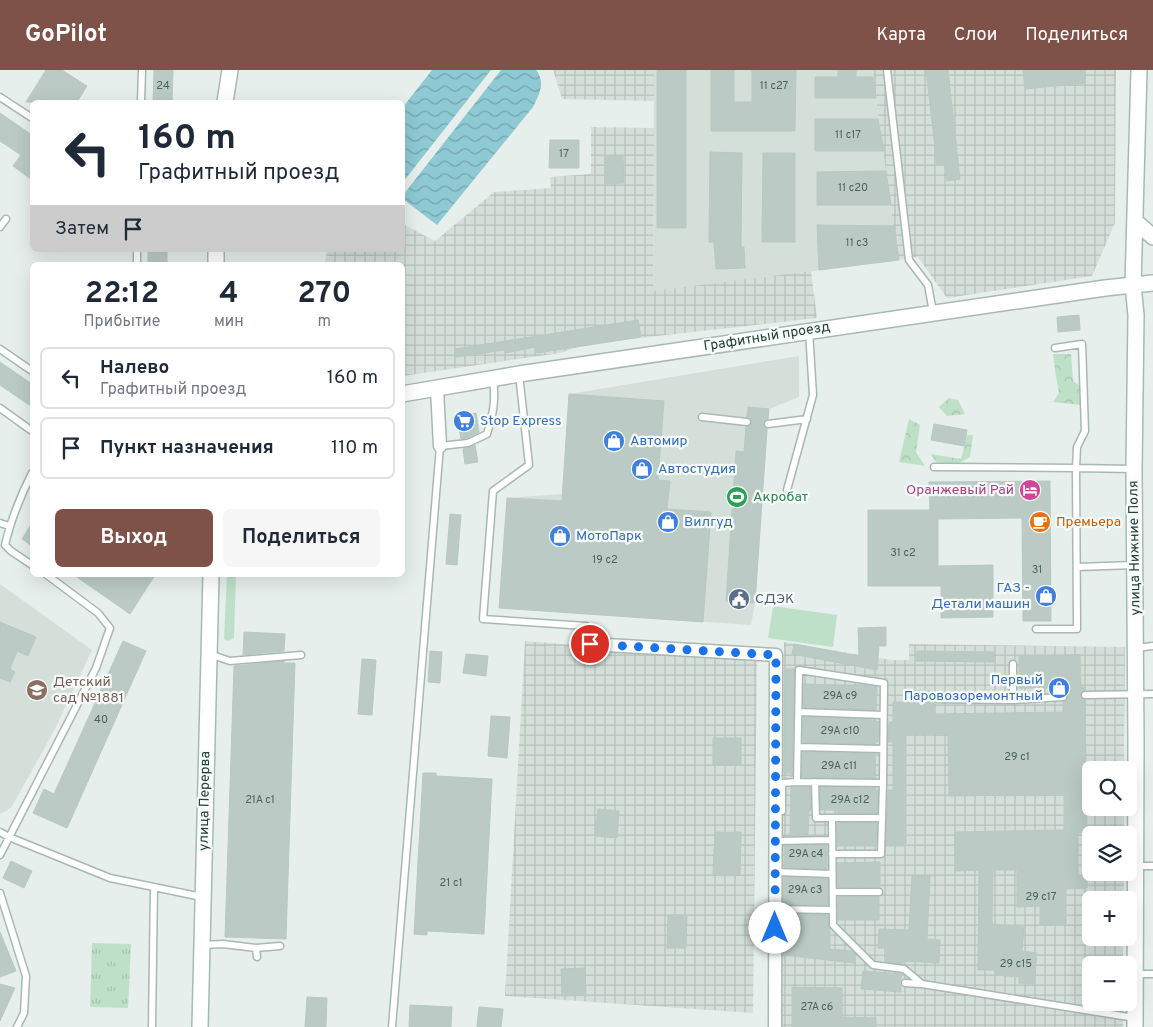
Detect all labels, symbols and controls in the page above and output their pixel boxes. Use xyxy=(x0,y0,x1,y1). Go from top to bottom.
text: GoPilot xyxy=(25,20,107,50)
text: Карта xyxy=(876,24,926,47)
text: Слои xyxy=(954,24,997,47)
text: Поделиться xyxy=(1025,24,1128,47)
house number: 24 xyxy=(156,79,170,93)
house number: 11 с27 xyxy=(760,79,789,93)
text: 160 m xyxy=(138,117,236,161)
icon: left xyxy=(55,120,120,185)
house number: 11 c17 xyxy=(835,128,861,142)
house number: 17 xyxy=(559,147,569,161)
text: Графитный проезд xyxy=(138,160,339,187)
house number: 11 c20 xyxy=(838,181,868,195)
icon: arrive xyxy=(119,215,147,243)
text: Затем xyxy=(55,217,109,241)
house number: 11 с3 xyxy=(846,236,868,250)
text: 22:12 xyxy=(85,276,159,313)
text: 4 xyxy=(219,276,239,313)
text: 270 xyxy=(297,276,351,313)
text: Прибытие xyxy=(84,312,160,332)
text: мин xyxy=(214,312,244,332)
text: m xyxy=(318,312,331,332)
street label: Графитный проезд xyxy=(702,319,832,355)
text: Налево xyxy=(100,356,169,380)
icon: left xyxy=(57,364,85,392)
text: 160 m xyxy=(327,366,378,390)
text: Графитный проезд xyxy=(100,380,246,400)
supermarket icon: Stop Express xyxy=(452,409,476,433)
place label: Stop Express xyxy=(480,413,562,430)
shop icon: Автомир xyxy=(602,429,626,453)
place label: Автомир xyxy=(630,433,687,450)
icon: arrive xyxy=(57,434,85,462)
text: Пункт назначения xyxy=(100,436,274,460)
text: 110 m xyxy=(331,436,378,460)
shop icon: Автостудия xyxy=(630,457,654,481)
place label: Автостудия xyxy=(658,461,736,478)
hotel icon: Оранжевый Рай xyxy=(1018,478,1042,502)
street label: улица Нижние Поля xyxy=(1125,480,1145,616)
place label: Оранжевый Рай xyxy=(906,482,1014,499)
sports icon: Акробат xyxy=(725,485,749,509)
place label: Акробат xyxy=(753,489,808,506)
button: Выход xyxy=(55,509,213,567)
button: Поделиться xyxy=(223,509,380,567)
shop icon: Вилгуд xyxy=(656,510,680,534)
cafe icon: Премьера xyxy=(1028,510,1052,534)
place label: Вилгуд xyxy=(684,514,733,531)
place label: Премьера xyxy=(1056,514,1121,531)
shop icon: МотоПарк xyxy=(548,524,572,548)
place label: МотоПарк xyxy=(576,528,642,545)
house number: 31 с2 xyxy=(890,546,916,560)
house number: 19 с2 xyxy=(592,553,618,567)
house number: 31 xyxy=(1032,563,1042,577)
place label: ГАЗ - Детали машин xyxy=(931,580,1030,613)
shop icon: ГАЗ - Детали машин xyxy=(1034,584,1058,608)
public building icon: СДЭК xyxy=(727,587,751,611)
place label: СДЭК xyxy=(755,591,794,608)
pin xyxy=(569,623,611,665)
icon: arrive xyxy=(576,630,604,658)
place label: Первый Паровозоремонтный xyxy=(904,672,1043,705)
place label: Детский сад №1881 xyxy=(53,674,124,707)
shop icon: Первый Паровозоремонтный xyxy=(1047,676,1071,700)
school or university icon: Детский сад №1881 xyxy=(25,678,49,702)
house number: 29А с9 xyxy=(823,689,857,703)
house number: 40 xyxy=(94,713,108,727)
house number: 29А с10 xyxy=(820,724,860,738)
house number: 29 с1 xyxy=(1004,750,1030,764)
street label: улица Перерва xyxy=(196,751,214,851)
house number: 29А с11 xyxy=(821,759,857,773)
map controls xyxy=(1082,761,1137,1011)
button: search xyxy=(1082,761,1137,816)
house number: 21А с1 xyxy=(245,793,275,807)
house number: 29А с12 xyxy=(831,793,869,807)
button: layers xyxy=(1082,826,1137,881)
house number: 29А с4 xyxy=(789,847,824,861)
house number: 21 с1 xyxy=(439,876,463,890)
house number: 29А с3 xyxy=(788,883,822,897)
house number: 29 с17 xyxy=(1025,890,1057,904)
button: + xyxy=(1082,891,1137,946)
position arrow xyxy=(748,901,800,953)
button: − xyxy=(1082,956,1137,1011)
house number: 29 с15 xyxy=(1000,957,1032,971)
house number: 27A с6 xyxy=(801,1000,833,1014)

